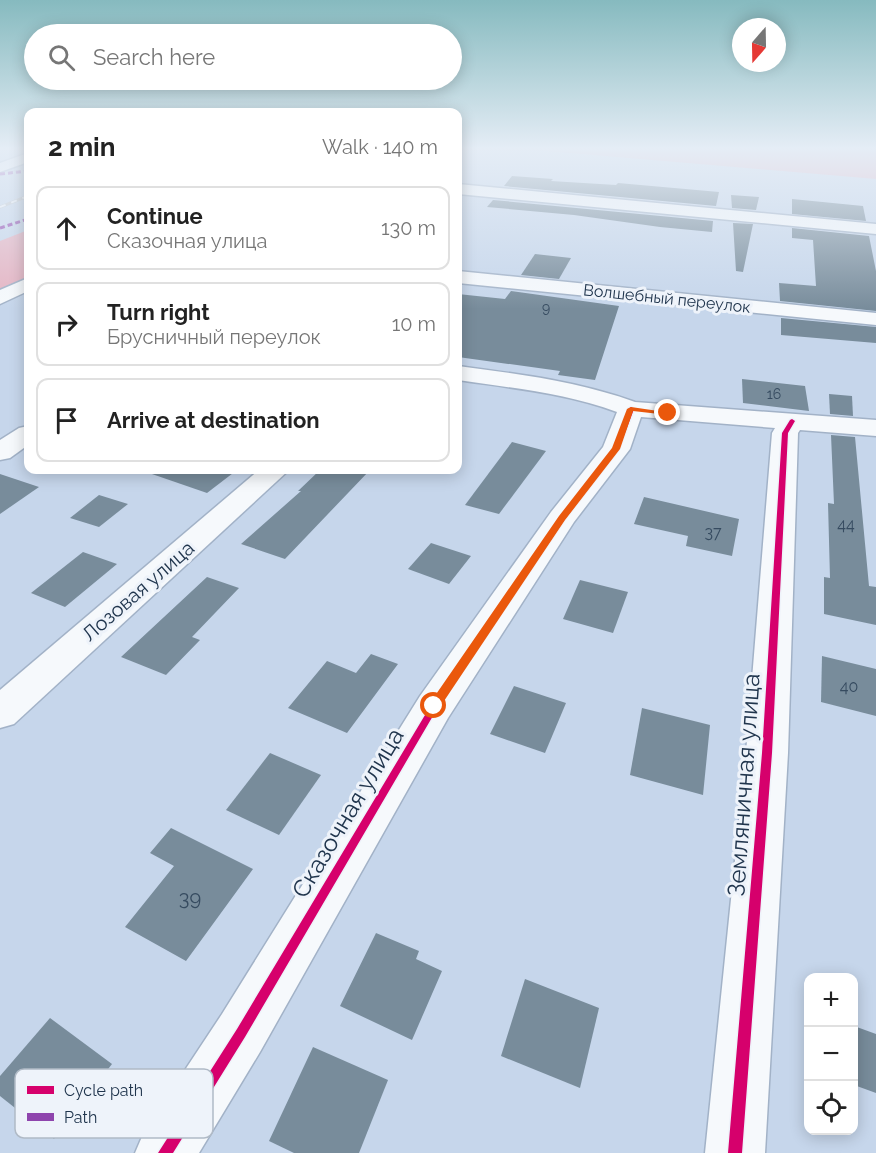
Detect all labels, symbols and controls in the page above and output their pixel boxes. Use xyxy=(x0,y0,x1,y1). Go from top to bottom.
north arrow xyxy=(732,18,786,72)
search box xyxy=(24,24,462,90)
icon: search xyxy=(45,41,78,74)
text: Search here xyxy=(93,44,215,70)
text: 2 min xyxy=(48,132,115,162)
text: Walk · 140 m xyxy=(322,135,438,159)
text: Continue xyxy=(107,203,203,229)
icon: ahead xyxy=(50,212,83,245)
text: 130 m xyxy=(381,216,436,240)
text: Сказочная улица xyxy=(107,229,267,253)
street label: Волшебный переулок xyxy=(582,280,752,317)
text: Turn right xyxy=(107,299,210,325)
house number: 9 xyxy=(542,300,550,316)
icon: right xyxy=(50,308,83,341)
text: 10 m xyxy=(392,312,436,336)
text: Брусничный переулок xyxy=(107,325,321,349)
house number: 16 xyxy=(767,386,781,402)
route end xyxy=(654,399,680,425)
icon: arrive xyxy=(50,404,83,437)
text: Arrive at destination xyxy=(107,407,320,433)
house number: 44 xyxy=(837,515,855,534)
house number: 37 xyxy=(704,523,722,542)
street label: Лозовая улица xyxy=(77,536,199,646)
street label: Земляничная улица xyxy=(721,672,766,897)
house number: 40 xyxy=(840,677,858,696)
route start xyxy=(420,692,446,718)
street label: Сказочная улица xyxy=(286,723,410,903)
house number: 39 xyxy=(179,886,201,910)
map controls xyxy=(804,973,858,1135)
button: + xyxy=(804,973,858,1027)
button: − xyxy=(804,1027,858,1081)
legend xyxy=(15,1069,213,1138)
text: Cycle path xyxy=(64,1081,143,1100)
button: locate xyxy=(804,1081,858,1135)
text: Path xyxy=(64,1108,97,1127)

